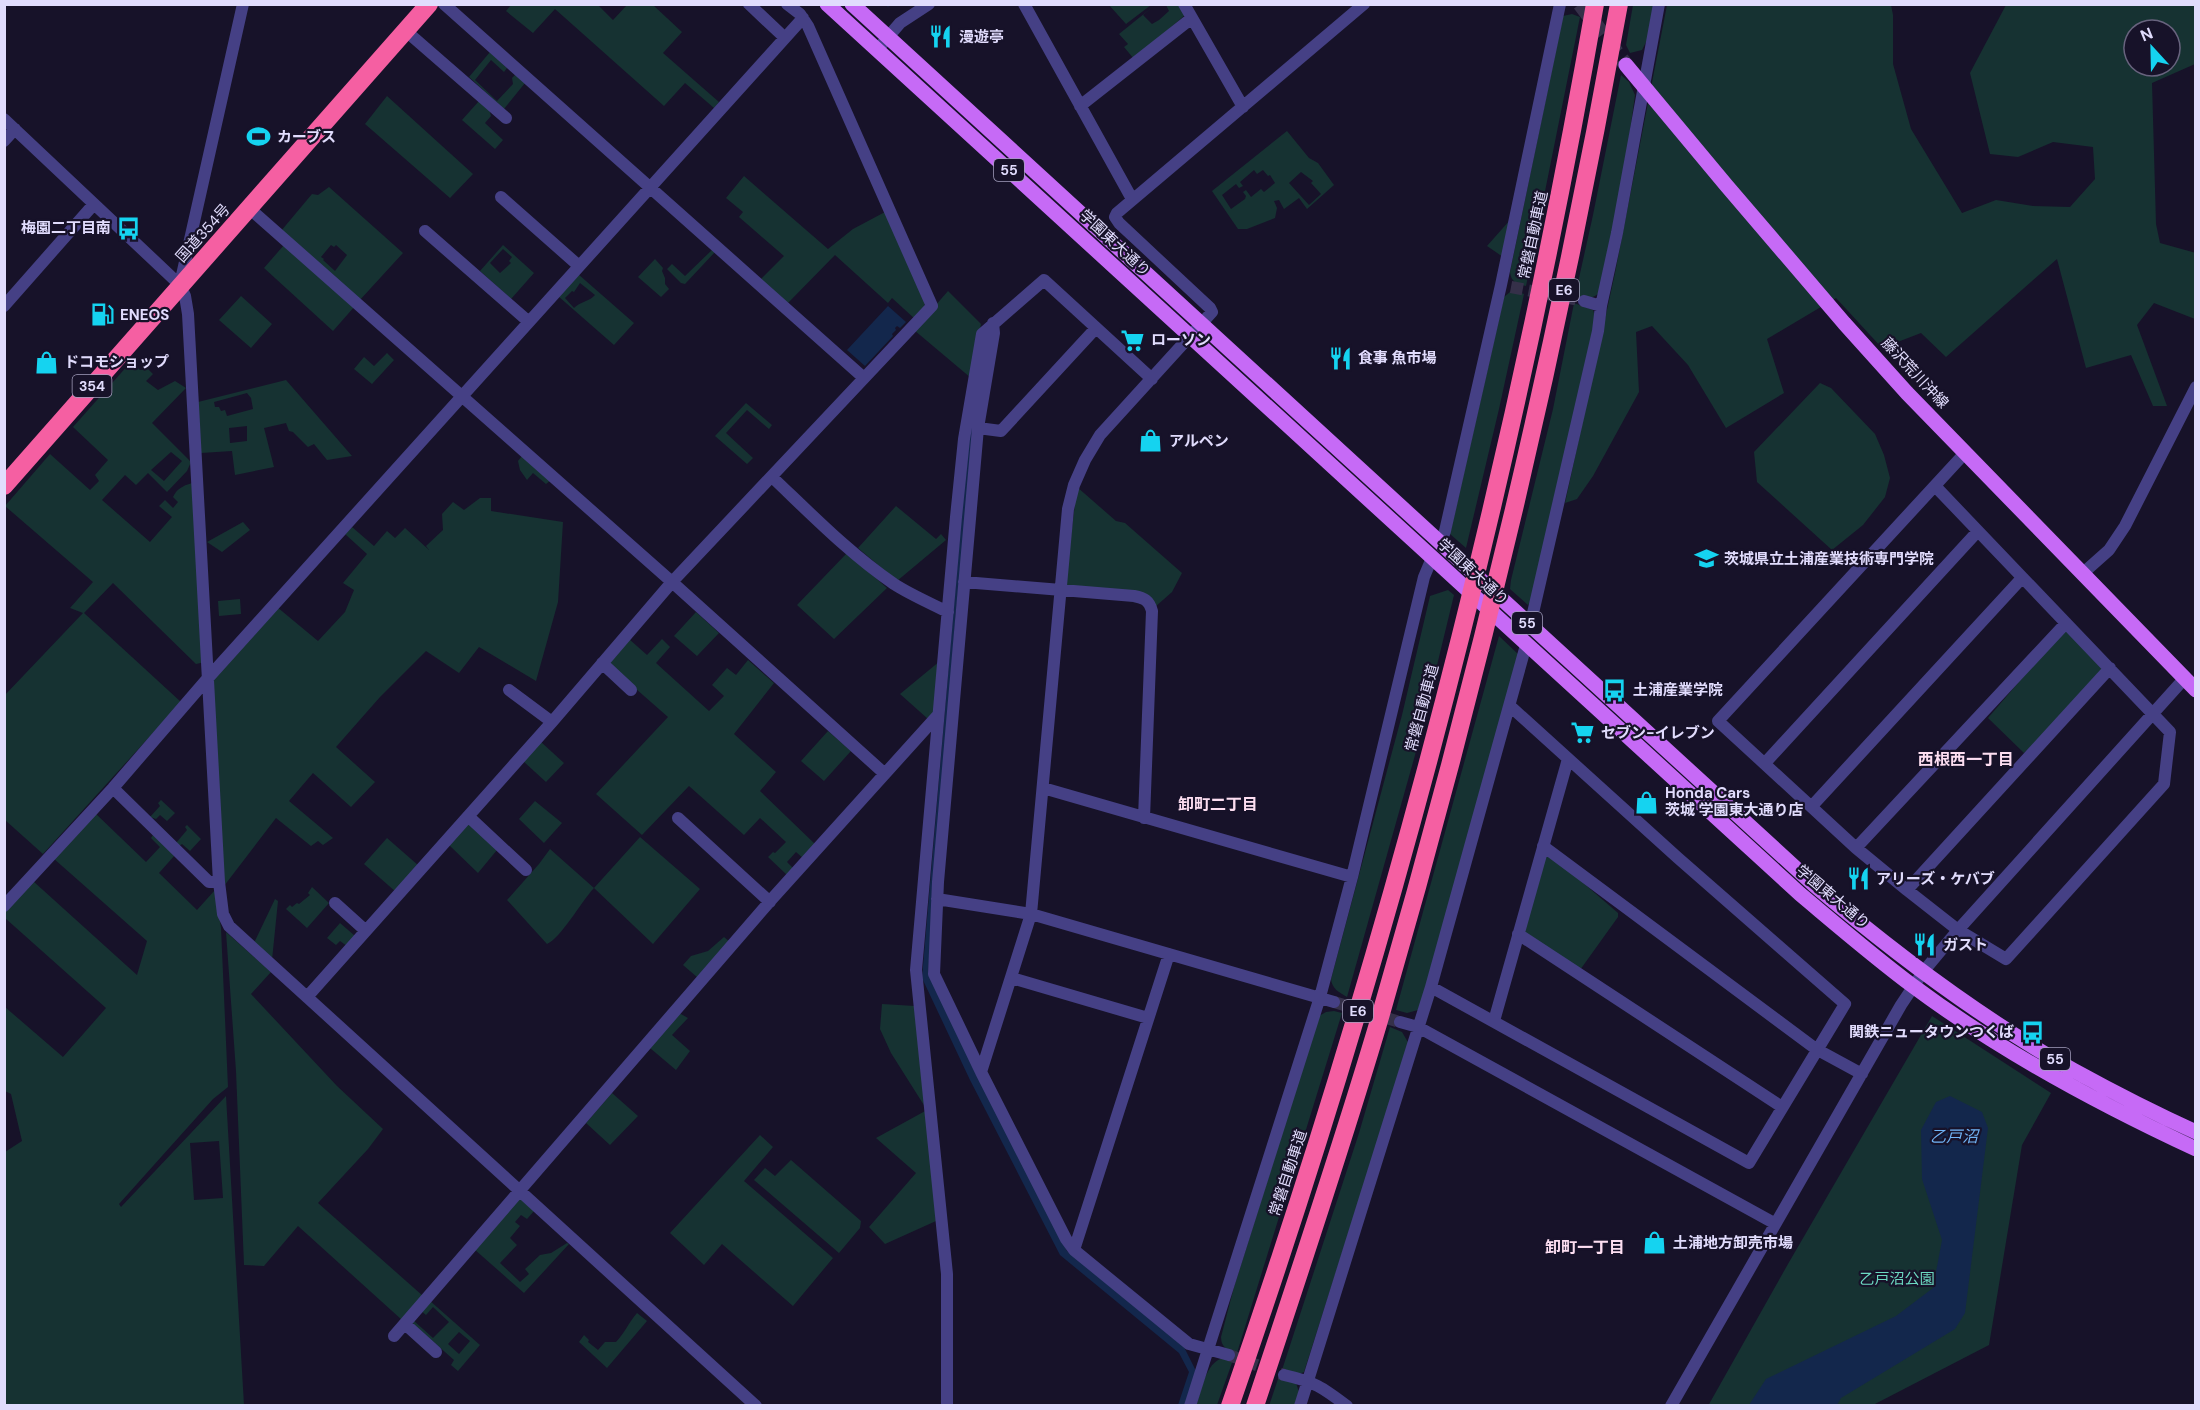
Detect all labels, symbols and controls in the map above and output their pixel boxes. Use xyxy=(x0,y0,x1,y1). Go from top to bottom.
north arrow xyxy=(2122,18,2182,78)
text: N xyxy=(2137,23,2156,46)
restaurant icon: 漫遊亭 xyxy=(928,24,954,50)
place label: 漫遊亭 xyxy=(959,27,1004,47)
sports icon: カーブス xyxy=(246,124,272,150)
place label: カーブス xyxy=(277,127,336,147)
road number: 55 xyxy=(994,159,1024,181)
street label: 常磐自動車道 xyxy=(1514,189,1552,281)
street label: 国道354号 xyxy=(171,200,235,266)
street label: 学園東大通り xyxy=(1075,205,1155,281)
bus stop icon: 梅園二丁目南 xyxy=(116,215,142,241)
place label: 梅園二丁目南 xyxy=(21,218,111,238)
road number: E6 xyxy=(1549,279,1579,301)
fuel station icon: ENEOS xyxy=(89,302,115,328)
place label: ENEOS xyxy=(120,305,169,325)
supermarket icon: ローソン xyxy=(1120,327,1146,353)
place label: ローソン xyxy=(1151,330,1211,350)
street label: 藤沢荒川沖線 xyxy=(1877,333,1953,413)
restaurant icon: 食事 魚市場 xyxy=(1327,345,1353,371)
place label: 食事 魚市場 xyxy=(1358,348,1437,368)
shop icon: ドコモショップ xyxy=(33,349,59,375)
place label: ドコモショップ xyxy=(64,352,169,372)
road number: 354 xyxy=(72,375,112,397)
shop icon: アルペン xyxy=(1138,428,1164,454)
place label: アルペン xyxy=(1169,431,1229,451)
street label: 学園東大通り xyxy=(1433,534,1513,610)
school or university icon: 茨城県立土浦産業技術専門学院 xyxy=(1693,546,1719,572)
place label: 茨城県立土浦産業技術専門学院 xyxy=(1724,549,1934,569)
road number: 55 xyxy=(1512,612,1542,634)
street label: 常磐自動車道 xyxy=(1401,662,1443,754)
bus stop icon: 土浦産業学院 xyxy=(1602,677,1628,703)
place label: 土浦産業学院 xyxy=(1633,680,1723,700)
supermarket icon: セブン-イレブン xyxy=(1570,720,1596,746)
place label: セブン-イレブン xyxy=(1601,723,1715,743)
district label: 西根西一丁目 xyxy=(1918,749,2014,770)
place label: Honda Cars 茨城 学園東大通り店 xyxy=(1665,783,1804,820)
shop icon: Honda Cars 茨城 学園東大通り店 xyxy=(1634,789,1660,815)
district label: 卸町二丁目 xyxy=(1178,794,1258,815)
street label: 学園東大通り xyxy=(1792,860,1874,934)
restaurant icon: アリーズ・ケバブ xyxy=(1845,866,1871,892)
place label: アリーズ・ケバブ xyxy=(1876,869,1995,889)
restaurant icon: ガスト xyxy=(1912,932,1938,958)
place label: ガスト xyxy=(1943,935,1988,955)
road number: E6 xyxy=(1343,1000,1373,1022)
bus stop icon: 関鉄ニュータウンつくば xyxy=(2019,1019,2045,1045)
place label: 関鉄ニュータウンつくば xyxy=(1849,1022,2014,1042)
road number: 55 xyxy=(2040,1048,2070,1070)
water label: 乙戸沼 xyxy=(1930,1126,1980,1147)
street label: 常磐自動車道 xyxy=(1265,1127,1311,1219)
shop icon: 土浦地方卸売市場 xyxy=(1642,1230,1668,1256)
place label: 土浦地方卸売市場 xyxy=(1673,1233,1793,1253)
district label: 卸町一丁目 xyxy=(1545,1237,1625,1258)
park label: 乙戸沼公園 xyxy=(1859,1269,1935,1289)

